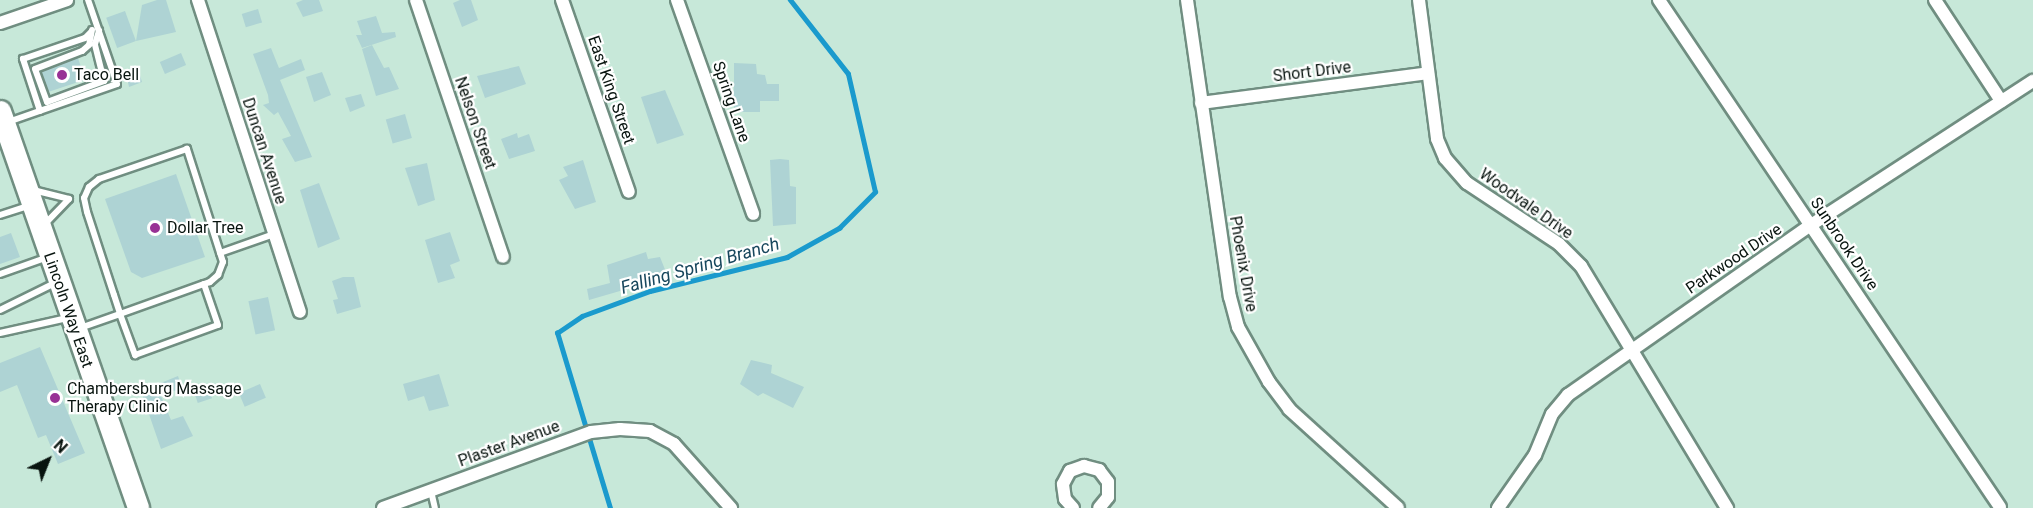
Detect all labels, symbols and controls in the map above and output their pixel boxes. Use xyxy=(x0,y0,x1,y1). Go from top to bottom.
street label: East King Street xyxy=(583,33,639,147)
street label: Short Drive xyxy=(1272,58,1352,86)
street label: Spring Lane xyxy=(708,59,754,145)
place label: Taco Bell xyxy=(74,65,139,85)
marker: Taco Bell xyxy=(55,68,69,82)
street label: Nelson Street xyxy=(450,74,500,172)
street label: Duncan Avenue xyxy=(238,96,290,206)
street label: Woodvale Drive xyxy=(1476,165,1576,243)
street label: Sunbrook Drive xyxy=(1806,194,1882,294)
street label: Phoenix Drive xyxy=(1225,215,1261,313)
place label: Dollar Tree xyxy=(167,218,244,238)
street label: Parkwood Drive xyxy=(1682,220,1786,298)
marker: Dollar Tree xyxy=(148,221,162,235)
water label: Falling Spring Branch xyxy=(618,233,782,299)
street label: Lincoln Way East xyxy=(39,250,97,370)
place label: Chambersburg Massage Therapy Clinic xyxy=(67,379,242,417)
marker: Chambersburg Massage Therapy Clinic xyxy=(48,391,62,405)
street label: Plaster Avenue xyxy=(456,417,562,471)
north arrow xyxy=(18,430,78,490)
text: N xyxy=(50,436,71,457)

